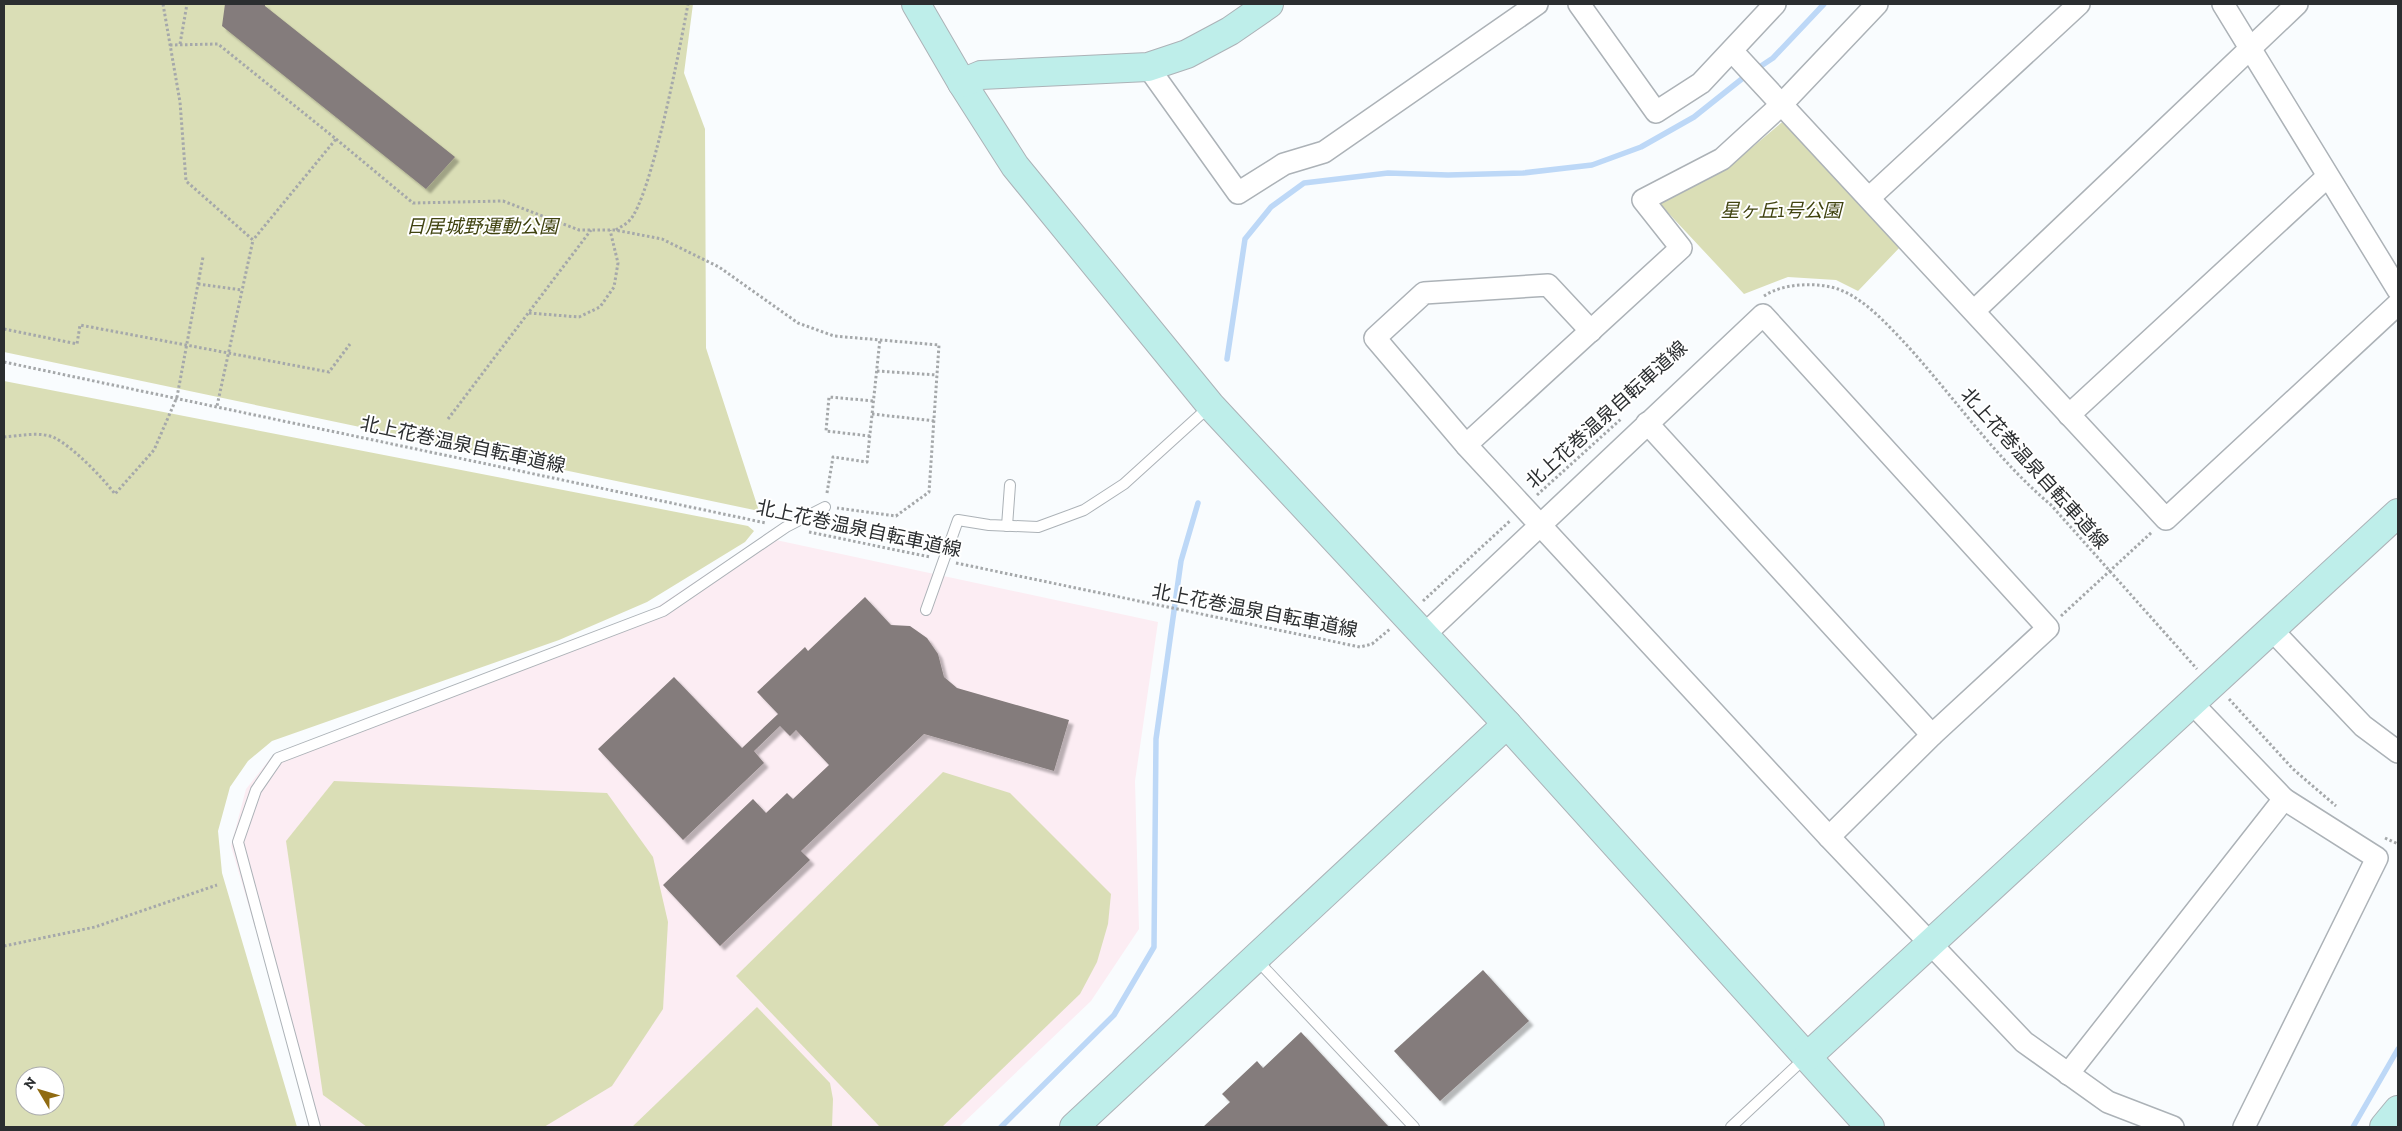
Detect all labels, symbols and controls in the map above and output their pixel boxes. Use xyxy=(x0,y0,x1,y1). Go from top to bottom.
park label: 星ヶ丘1号公園 xyxy=(1720,199,1845,222)
park label: 日居城野運動公園 xyxy=(406,215,561,238)
street label: 北上花巻温泉自転車道線 xyxy=(1521,336,1692,493)
street label: 北上花巻温泉自転車道線 xyxy=(1956,383,2113,554)
street label: 北上花巻温泉自転車道線 xyxy=(358,412,568,477)
street label: 北上花巻温泉自転車道線 xyxy=(754,496,964,561)
street label: 北上花巻温泉自転車道線 xyxy=(1150,579,1360,642)
north arrow xyxy=(15,1066,65,1116)
text: N xyxy=(20,1074,40,1093)

